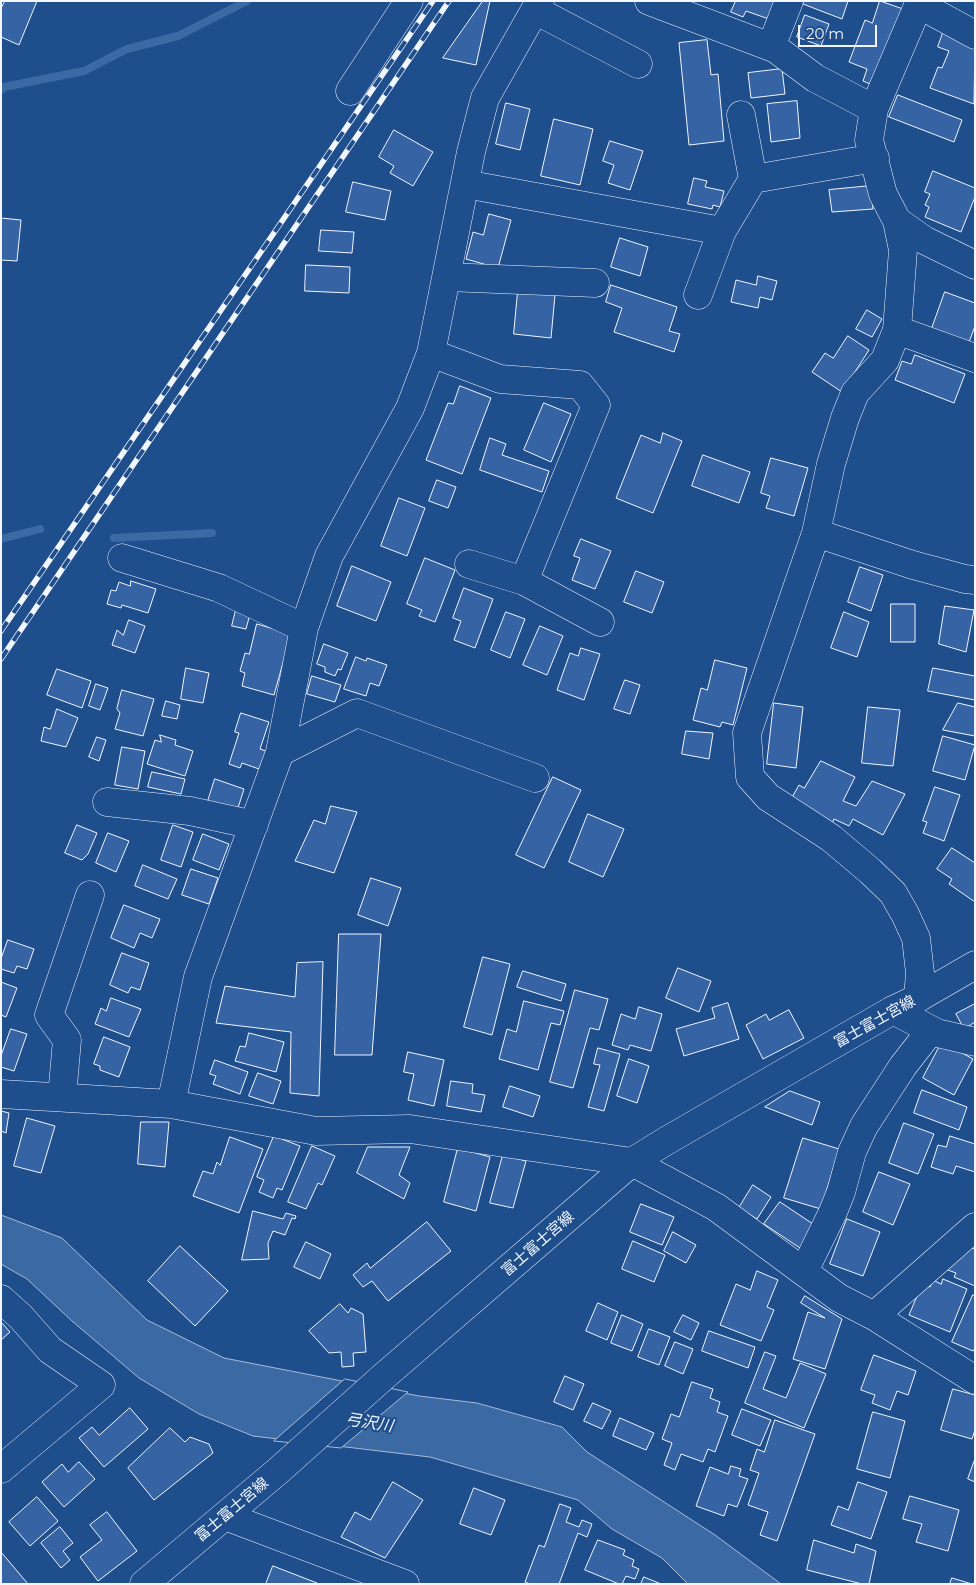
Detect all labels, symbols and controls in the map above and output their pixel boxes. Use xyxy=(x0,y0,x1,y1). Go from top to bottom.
scale bar xyxy=(801,15,880,47)
text: 20 m xyxy=(806,24,844,43)
street label: 富士富士宮線 xyxy=(831,992,919,1052)
street label: 富士富士宮線 xyxy=(498,1208,578,1280)
water label: 弓沢川 xyxy=(344,1410,394,1436)
street label: 富士富士宮線 xyxy=(192,1474,272,1546)

